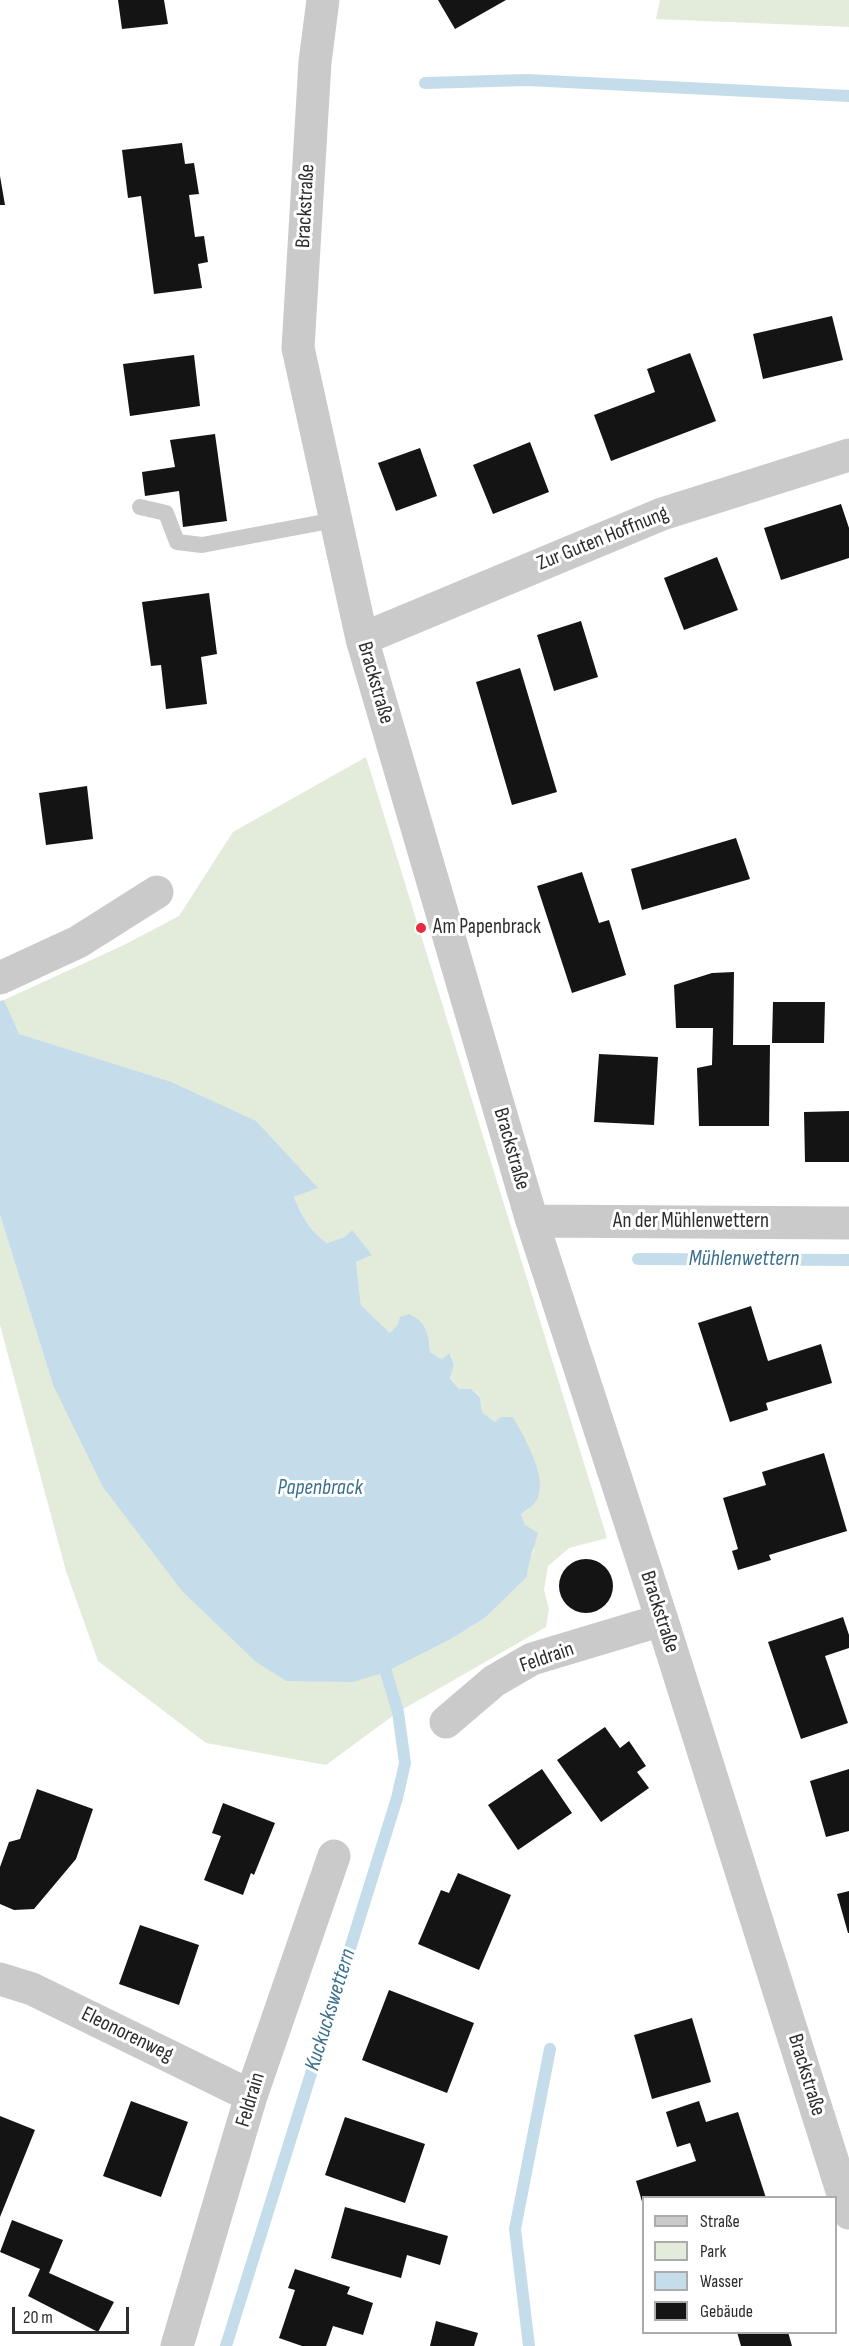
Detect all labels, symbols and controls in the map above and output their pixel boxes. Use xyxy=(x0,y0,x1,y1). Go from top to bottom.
street label: Brackstraße xyxy=(291,163,321,249)
street label: Zur Guten Hoffnung xyxy=(534,501,672,577)
street label: Brackstraße xyxy=(351,639,399,727)
place label: Am Papenbrack xyxy=(433,915,541,941)
marker: Am Papenbrack xyxy=(414,921,428,935)
street label: Brackstraße xyxy=(487,1105,535,1193)
street label: An der Mühlenwettern xyxy=(613,1209,769,1235)
water label: Mühlenwettern xyxy=(689,1246,799,1272)
water label: Papenbrack xyxy=(277,1475,363,1501)
street label: Brackstraße xyxy=(634,1568,684,1656)
street label: Feldrain xyxy=(517,1637,577,1679)
water label: Kuckuckswettern xyxy=(300,1946,362,2074)
street label: Eleonorenweg xyxy=(77,2002,177,2068)
street label: Brackstraße xyxy=(782,2031,830,2119)
street label: Feldrain xyxy=(231,2070,271,2130)
legend xyxy=(642,2196,837,2334)
text: Straße xyxy=(700,2211,740,2232)
text: Park xyxy=(700,2241,726,2262)
text: Wasser xyxy=(700,2271,743,2292)
scale bar xyxy=(15,2295,132,2333)
text: Gebäude xyxy=(700,2301,753,2322)
text: 20 m xyxy=(23,2307,53,2328)

